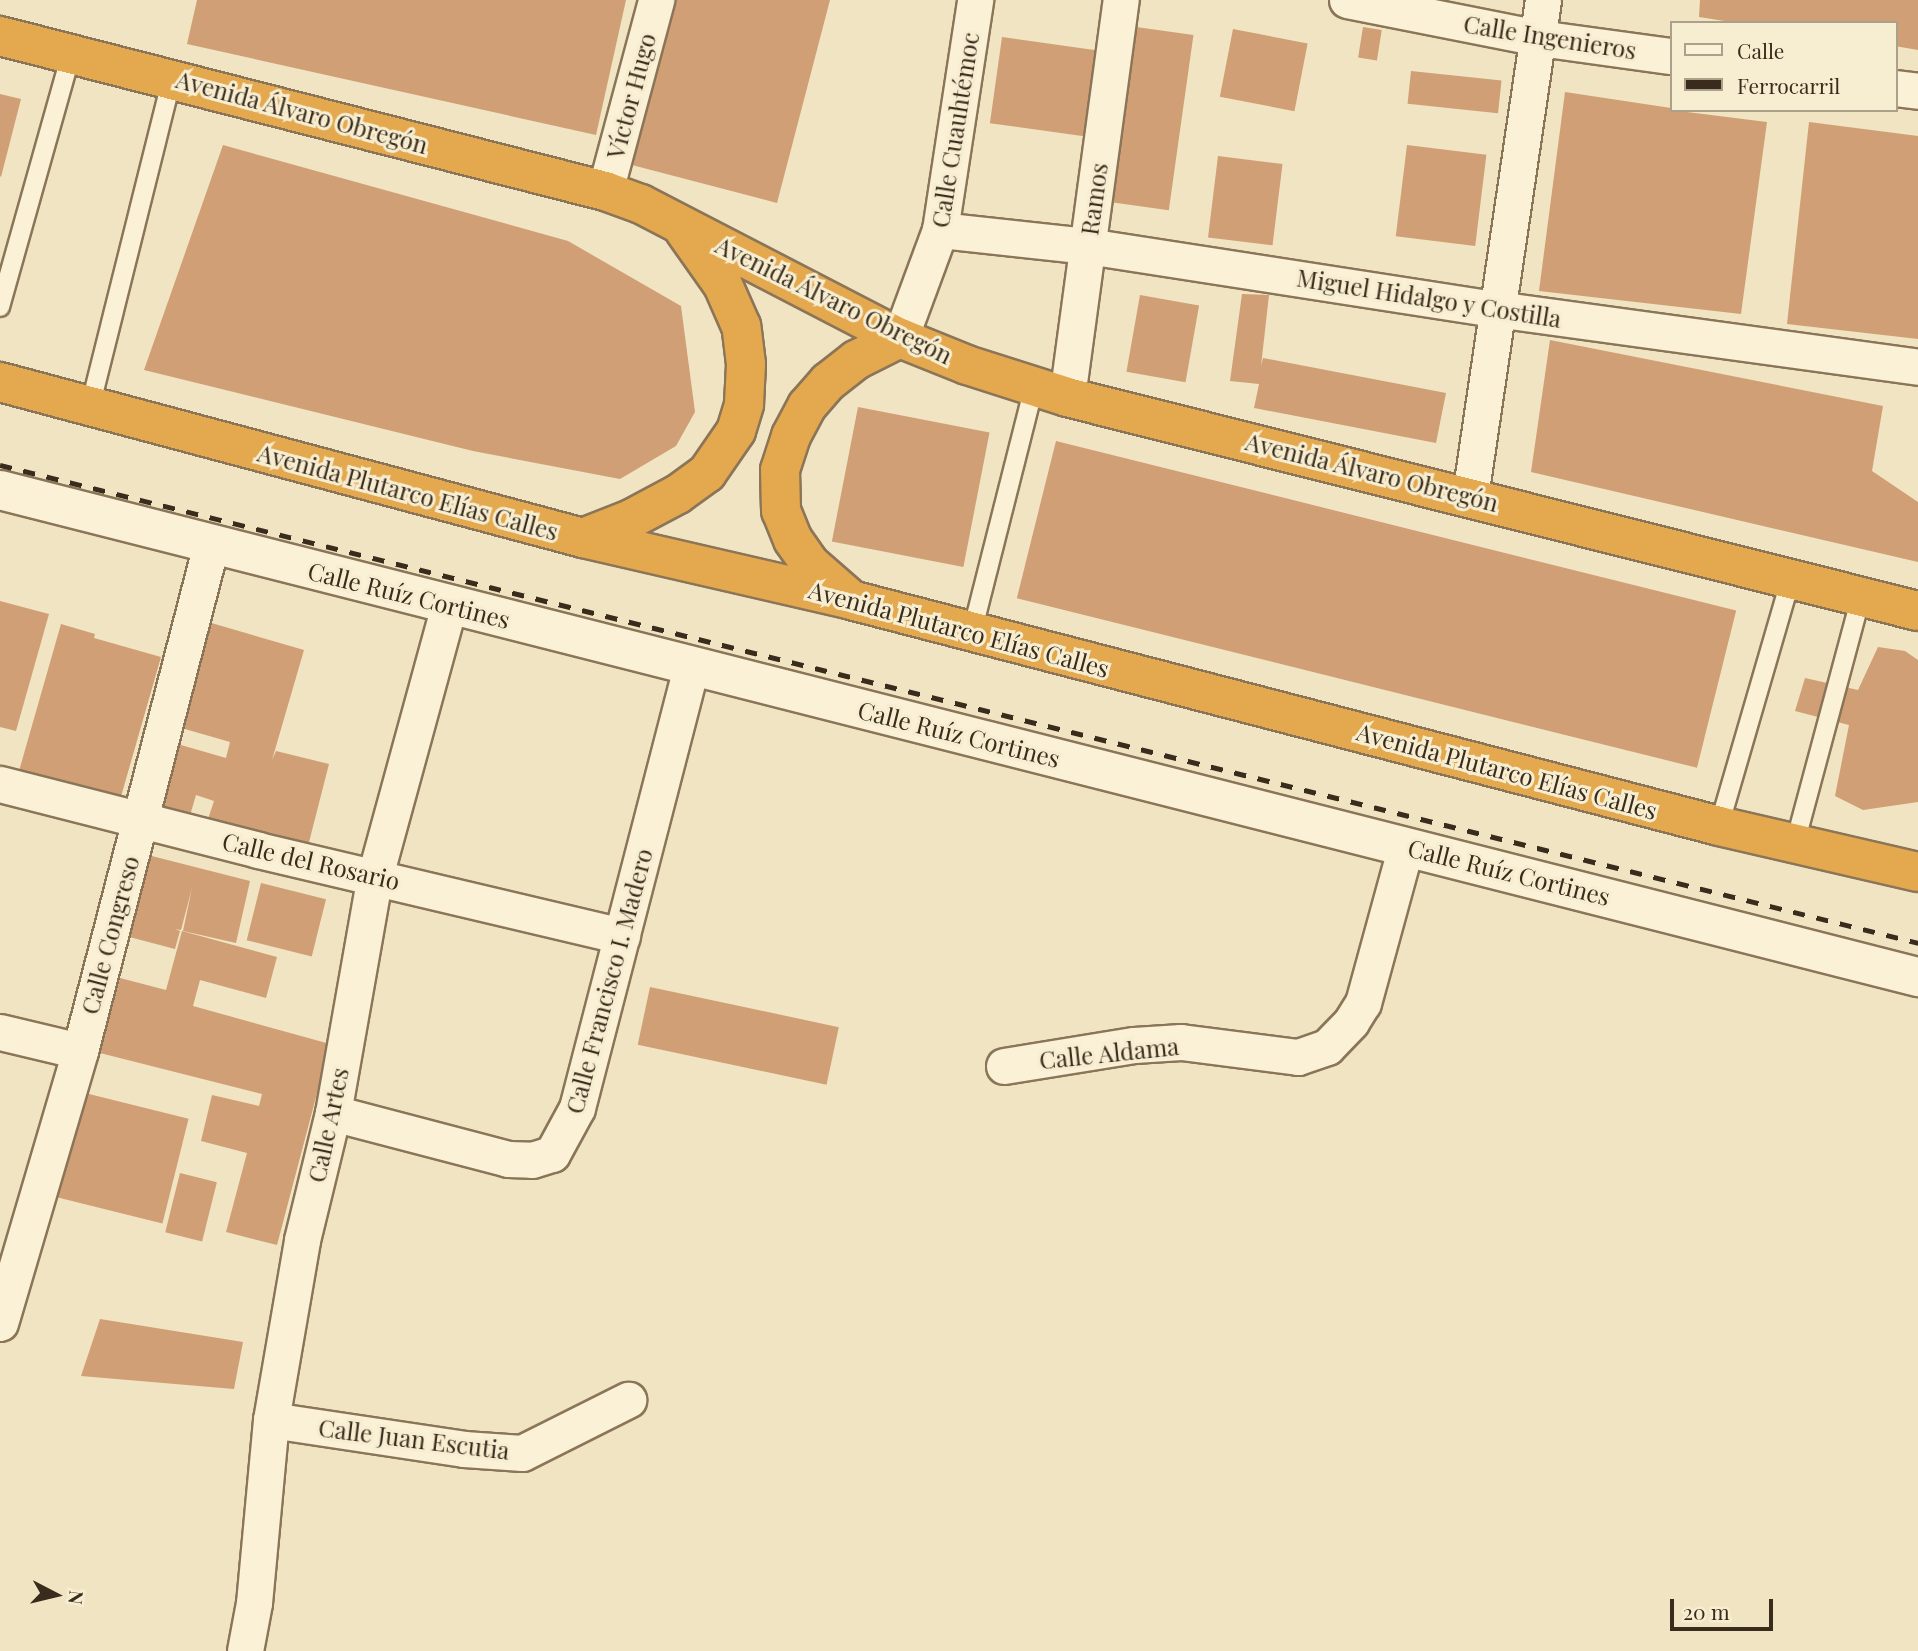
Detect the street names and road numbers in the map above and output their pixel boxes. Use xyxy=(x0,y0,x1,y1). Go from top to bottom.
street label: Calle Ingenieros xyxy=(1462,9,1638,65)
street label: Víctor Hugo xyxy=(600,30,662,162)
street label: Calle Cuauhtémoc xyxy=(925,30,985,230)
street label: Avenida Álvaro Obregón xyxy=(172,64,432,160)
street label: Ramos xyxy=(1075,161,1113,237)
street label: Avenida Álvaro Obregón xyxy=(711,230,957,370)
street label: Miguel Hidalgo y Costilla xyxy=(1294,263,1564,333)
street label: Avenida Álvaro Obregón xyxy=(1242,427,1502,517)
street label: Avenida Plutarco Elías Calles xyxy=(255,438,561,546)
street label: Calle Ruíz Cortines xyxy=(305,556,513,634)
street label: Avenida Plutarco Elías Calles xyxy=(806,575,1112,683)
street label: Calle Ruíz Cortines xyxy=(855,695,1063,773)
street label: Avenida Plutarco Elías Calles xyxy=(1354,717,1660,825)
street label: Calle del Rosario xyxy=(219,827,403,895)
street label: Calle Ruíz Cortines xyxy=(1405,833,1613,911)
street label: Calle Francisco I. Madero xyxy=(560,845,658,1117)
street label: Calle Congreso xyxy=(75,853,145,1017)
street label: Calle Aldama xyxy=(1037,1031,1181,1075)
street label: Calle Artes xyxy=(302,1065,354,1185)
street label: Calle Juan Escutia xyxy=(317,1413,511,1465)

